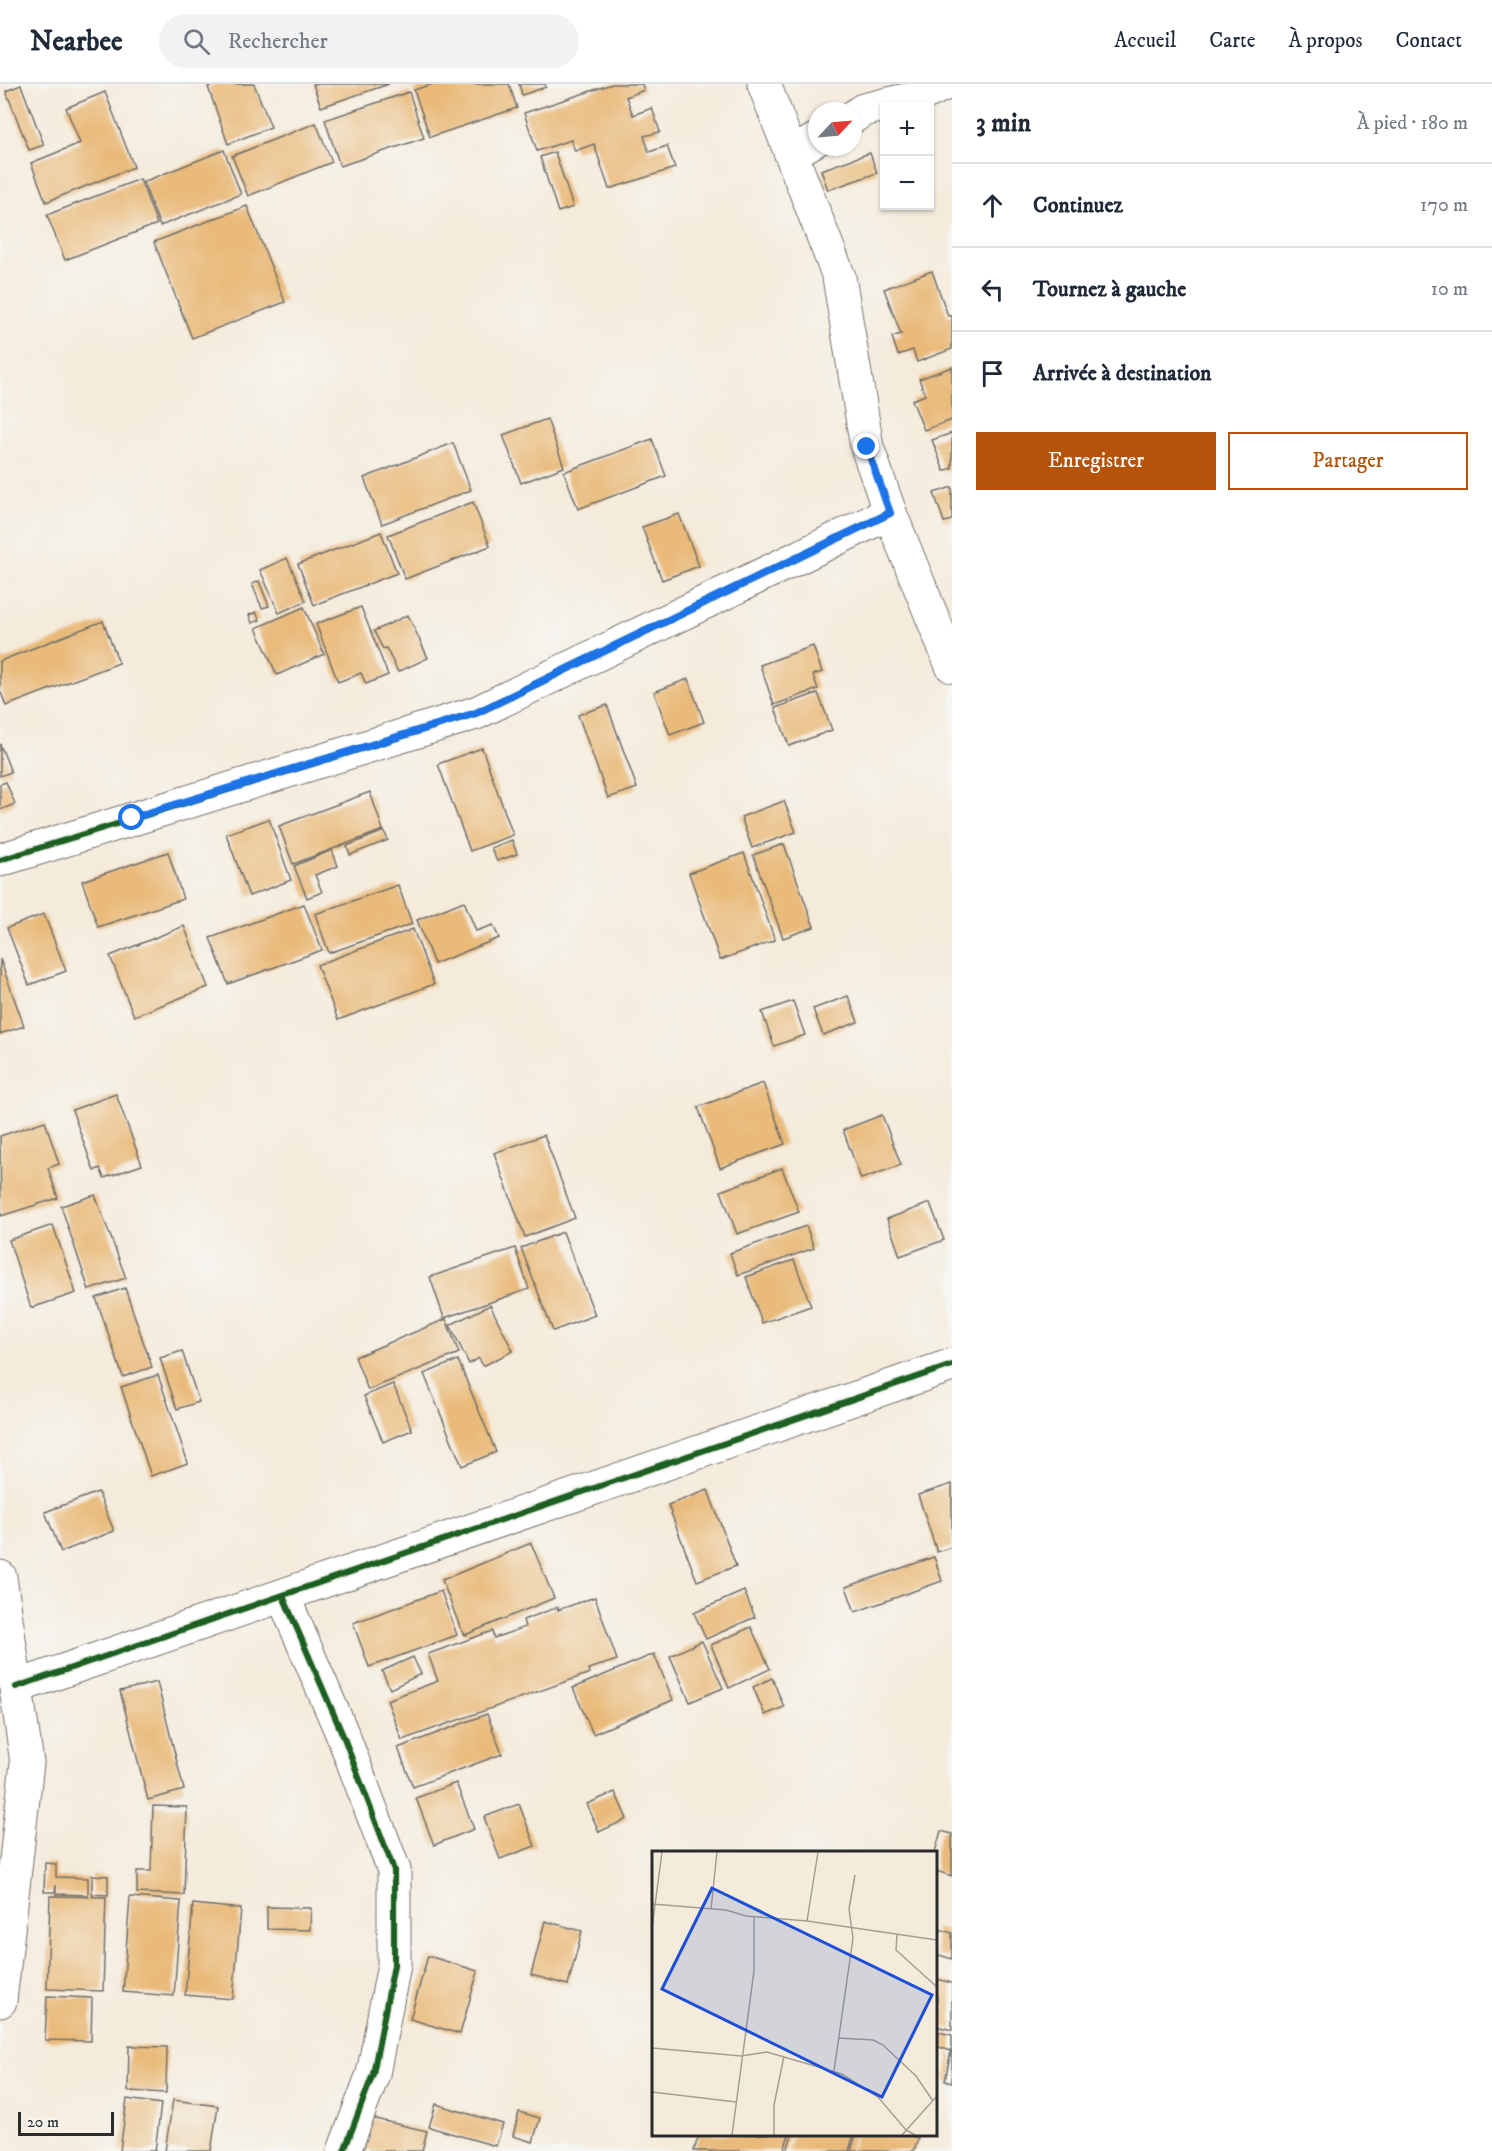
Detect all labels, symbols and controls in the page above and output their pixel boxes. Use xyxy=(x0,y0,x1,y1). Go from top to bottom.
search box xyxy=(159,14,579,68)
text: Nearbee xyxy=(30,24,123,59)
icon: search xyxy=(180,25,213,58)
text: Rechercher xyxy=(228,28,328,55)
text: Accueil xyxy=(1114,28,1176,54)
text: Carte xyxy=(1209,28,1255,54)
text: À propos xyxy=(1288,28,1363,54)
text: Contact xyxy=(1396,28,1462,54)
north arrow xyxy=(808,102,862,156)
map controls xyxy=(880,102,934,210)
button: + xyxy=(880,102,934,156)
text: 3 min xyxy=(976,107,1031,140)
text: À pied · 180 m xyxy=(1357,111,1468,136)
button: − xyxy=(880,156,934,210)
icon: ahead xyxy=(976,189,1009,222)
text: Continuez xyxy=(1033,192,1123,219)
text: 170 m xyxy=(1420,193,1468,218)
icon: left xyxy=(976,273,1009,306)
text: Tournez à gauche xyxy=(1033,276,1186,303)
text: 10 m xyxy=(1431,277,1468,302)
icon: arrive xyxy=(976,357,1009,390)
text: Arrivée à destination xyxy=(1033,360,1212,387)
button: Enregistrer xyxy=(976,432,1216,490)
button: Partager xyxy=(1228,432,1468,490)
route end xyxy=(853,433,879,459)
route start xyxy=(118,804,144,830)
inset map xyxy=(652,1851,937,2136)
scale bar xyxy=(18,2109,114,2136)
text: 20 m xyxy=(27,2112,59,2132)

